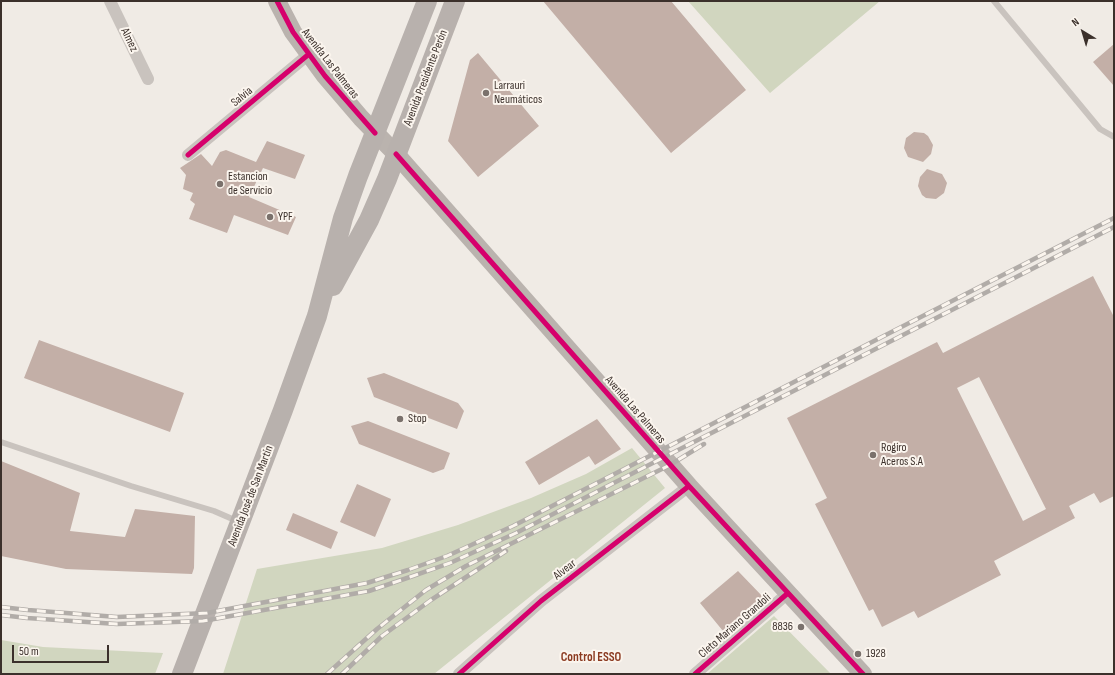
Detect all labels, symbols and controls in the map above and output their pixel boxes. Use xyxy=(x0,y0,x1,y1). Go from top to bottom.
north arrow xyxy=(1063,12,1103,52)
text: N xyxy=(1069,15,1082,29)
street label: Almez xyxy=(117,26,141,54)
street label: Avenida Las Palmeras xyxy=(298,26,362,102)
street label: Avenida Presidente Perón xyxy=(401,28,451,128)
place label: Larrauri Neumáticos xyxy=(494,79,542,107)
street label: Salvia xyxy=(228,84,256,110)
marker: Larrauri Neumáticos xyxy=(481,88,491,98)
place label: Estancion de Servicio xyxy=(228,170,272,198)
marker: Estancion de Servicio xyxy=(215,179,225,189)
place label: YPF xyxy=(278,210,293,224)
marker: YPF xyxy=(265,212,275,222)
street label: Avenida Las Palmeras xyxy=(602,373,668,447)
place label: Stop xyxy=(408,412,427,426)
marker: Stop xyxy=(395,414,405,424)
place label: Rogiro Aceros S.A xyxy=(881,441,923,469)
street label: Avenida José de San Martín xyxy=(225,444,277,548)
marker: Rogiro Aceros S.A xyxy=(868,450,878,460)
street label: Alvear xyxy=(551,557,579,583)
street label: Cleto Mariano Grandoli xyxy=(696,591,774,661)
place label: 8836 xyxy=(772,620,793,634)
marker: 8836 xyxy=(796,622,806,632)
scale bar xyxy=(14,637,111,663)
text: 50 m xyxy=(19,644,39,659)
place label: 1928 xyxy=(866,647,886,661)
marker: 1928 xyxy=(853,649,863,659)
district label: Control ESSO xyxy=(561,650,621,666)

